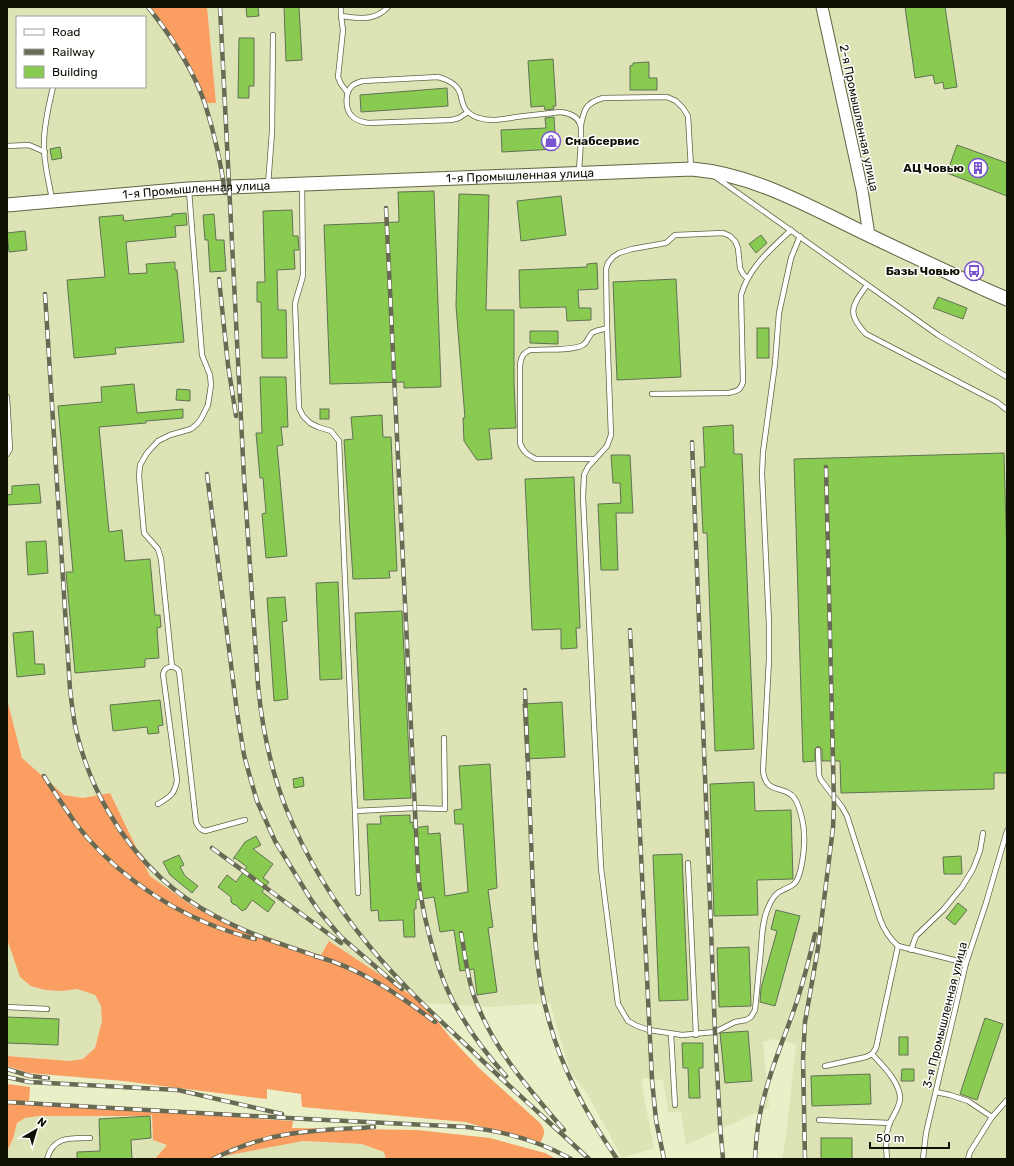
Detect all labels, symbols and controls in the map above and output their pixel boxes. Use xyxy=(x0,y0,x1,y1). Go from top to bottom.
legend xyxy=(16,16,146,88)
text: Road xyxy=(52,25,80,39)
street label: 2-я Промышленная улица xyxy=(837,43,881,193)
text: Railway xyxy=(52,45,95,59)
text: Building xyxy=(52,65,98,79)
shop icon: Снабсервис xyxy=(540,130,562,152)
place label: Снабсервис xyxy=(565,134,639,148)
building icon: АЦ Човью xyxy=(967,157,989,179)
place label: АЦ Човью xyxy=(903,161,964,175)
street label: 1-я Промышленная улица xyxy=(446,166,594,186)
street label: 1-я Промышленная улица xyxy=(122,178,271,202)
bus stop icon: Базы Човью xyxy=(963,260,985,282)
place label: Базы Човью xyxy=(886,264,960,278)
street label: 3-я Промышленная улица xyxy=(920,940,970,1090)
north arrow xyxy=(16,1110,56,1150)
text: N xyxy=(35,1115,49,1130)
scale bar xyxy=(870,1124,949,1150)
text: 50 m xyxy=(876,1131,904,1145)

